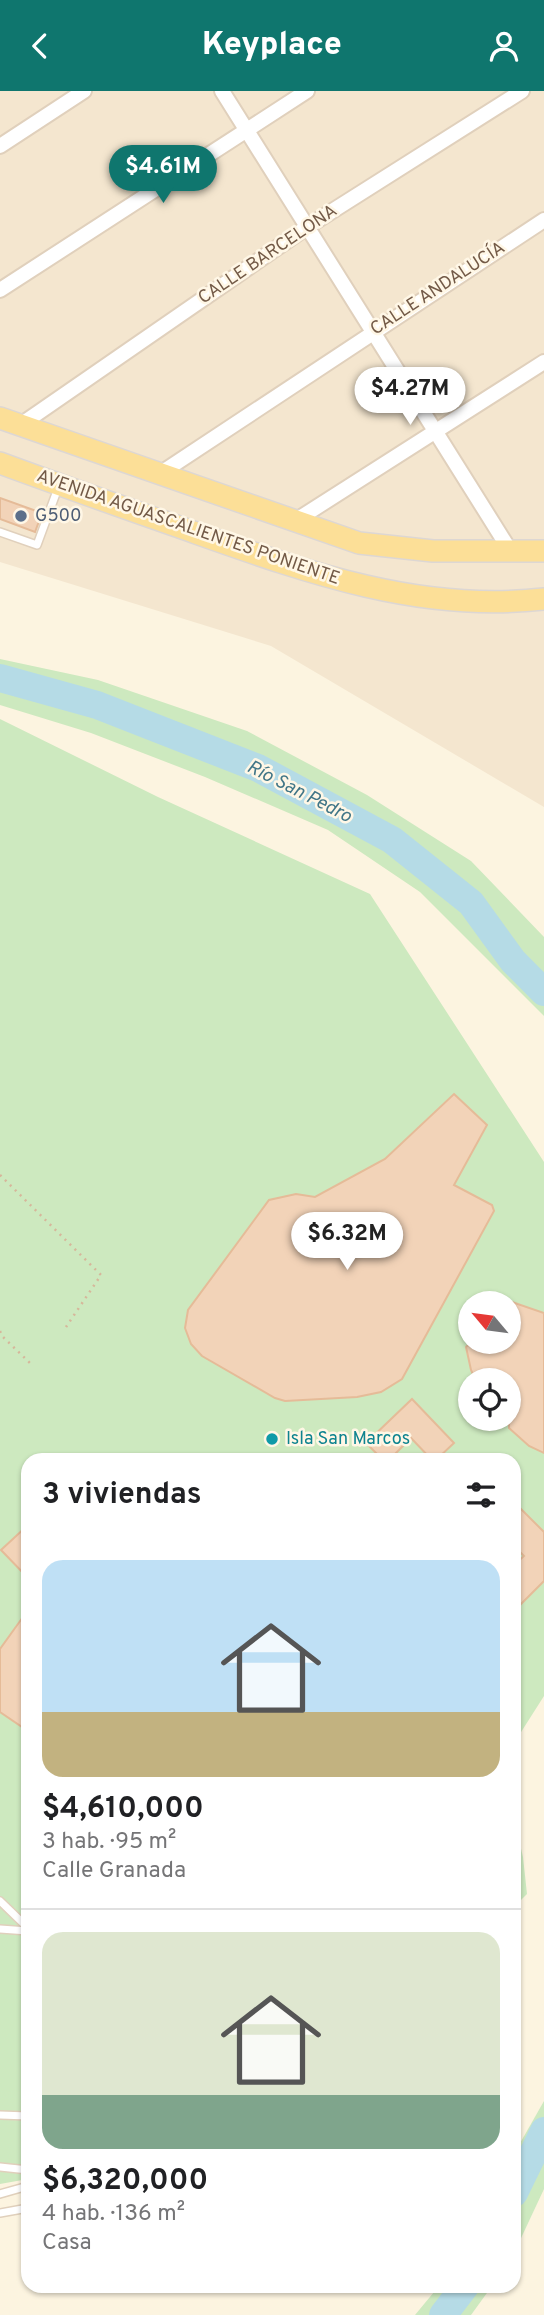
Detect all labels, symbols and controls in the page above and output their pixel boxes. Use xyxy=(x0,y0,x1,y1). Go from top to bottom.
text: Keyplace xyxy=(202,26,342,66)
icon: back xyxy=(21,27,59,65)
icon: person xyxy=(485,27,523,65)
pin: $4.61M xyxy=(106,145,220,205)
text: $4.61M xyxy=(125,153,201,182)
street label: CALLE BARCELONA xyxy=(194,200,342,310)
street label: CALLE ANDALUCÍA xyxy=(365,235,510,341)
pin: $4.27M xyxy=(353,367,467,427)
text: $4.27M xyxy=(371,375,449,404)
street label: AVENIDA AGUASCALIENTES PONIENTE xyxy=(33,465,343,591)
place label: G500 xyxy=(35,505,82,528)
marker: G500 xyxy=(13,508,29,524)
water label: Río San Pedro xyxy=(243,755,356,829)
pin: $6.32M xyxy=(290,1213,404,1272)
text: $6.32M xyxy=(307,1220,387,1249)
north arrow xyxy=(458,1291,522,1355)
map controls xyxy=(458,1291,521,1431)
button: locate xyxy=(458,1368,521,1431)
place label: Isla San Marcos xyxy=(286,1428,410,1451)
marker: Isla San Marcos xyxy=(264,1431,280,1447)
icon: filters xyxy=(462,1476,500,1514)
text: 3 viviendas xyxy=(42,1477,201,1514)
icon: home xyxy=(208,1605,334,1731)
text: $4,610,000 xyxy=(42,1791,204,1828)
text: 3 hab. · 95 m² xyxy=(42,1828,176,1857)
text: Calle Granada xyxy=(42,1857,186,1886)
icon: home xyxy=(208,1977,334,2103)
text: $6,320,000 xyxy=(42,2163,208,2200)
text: 4 hab. · 136 m² xyxy=(42,2200,185,2229)
text: Casa xyxy=(42,2229,92,2258)

